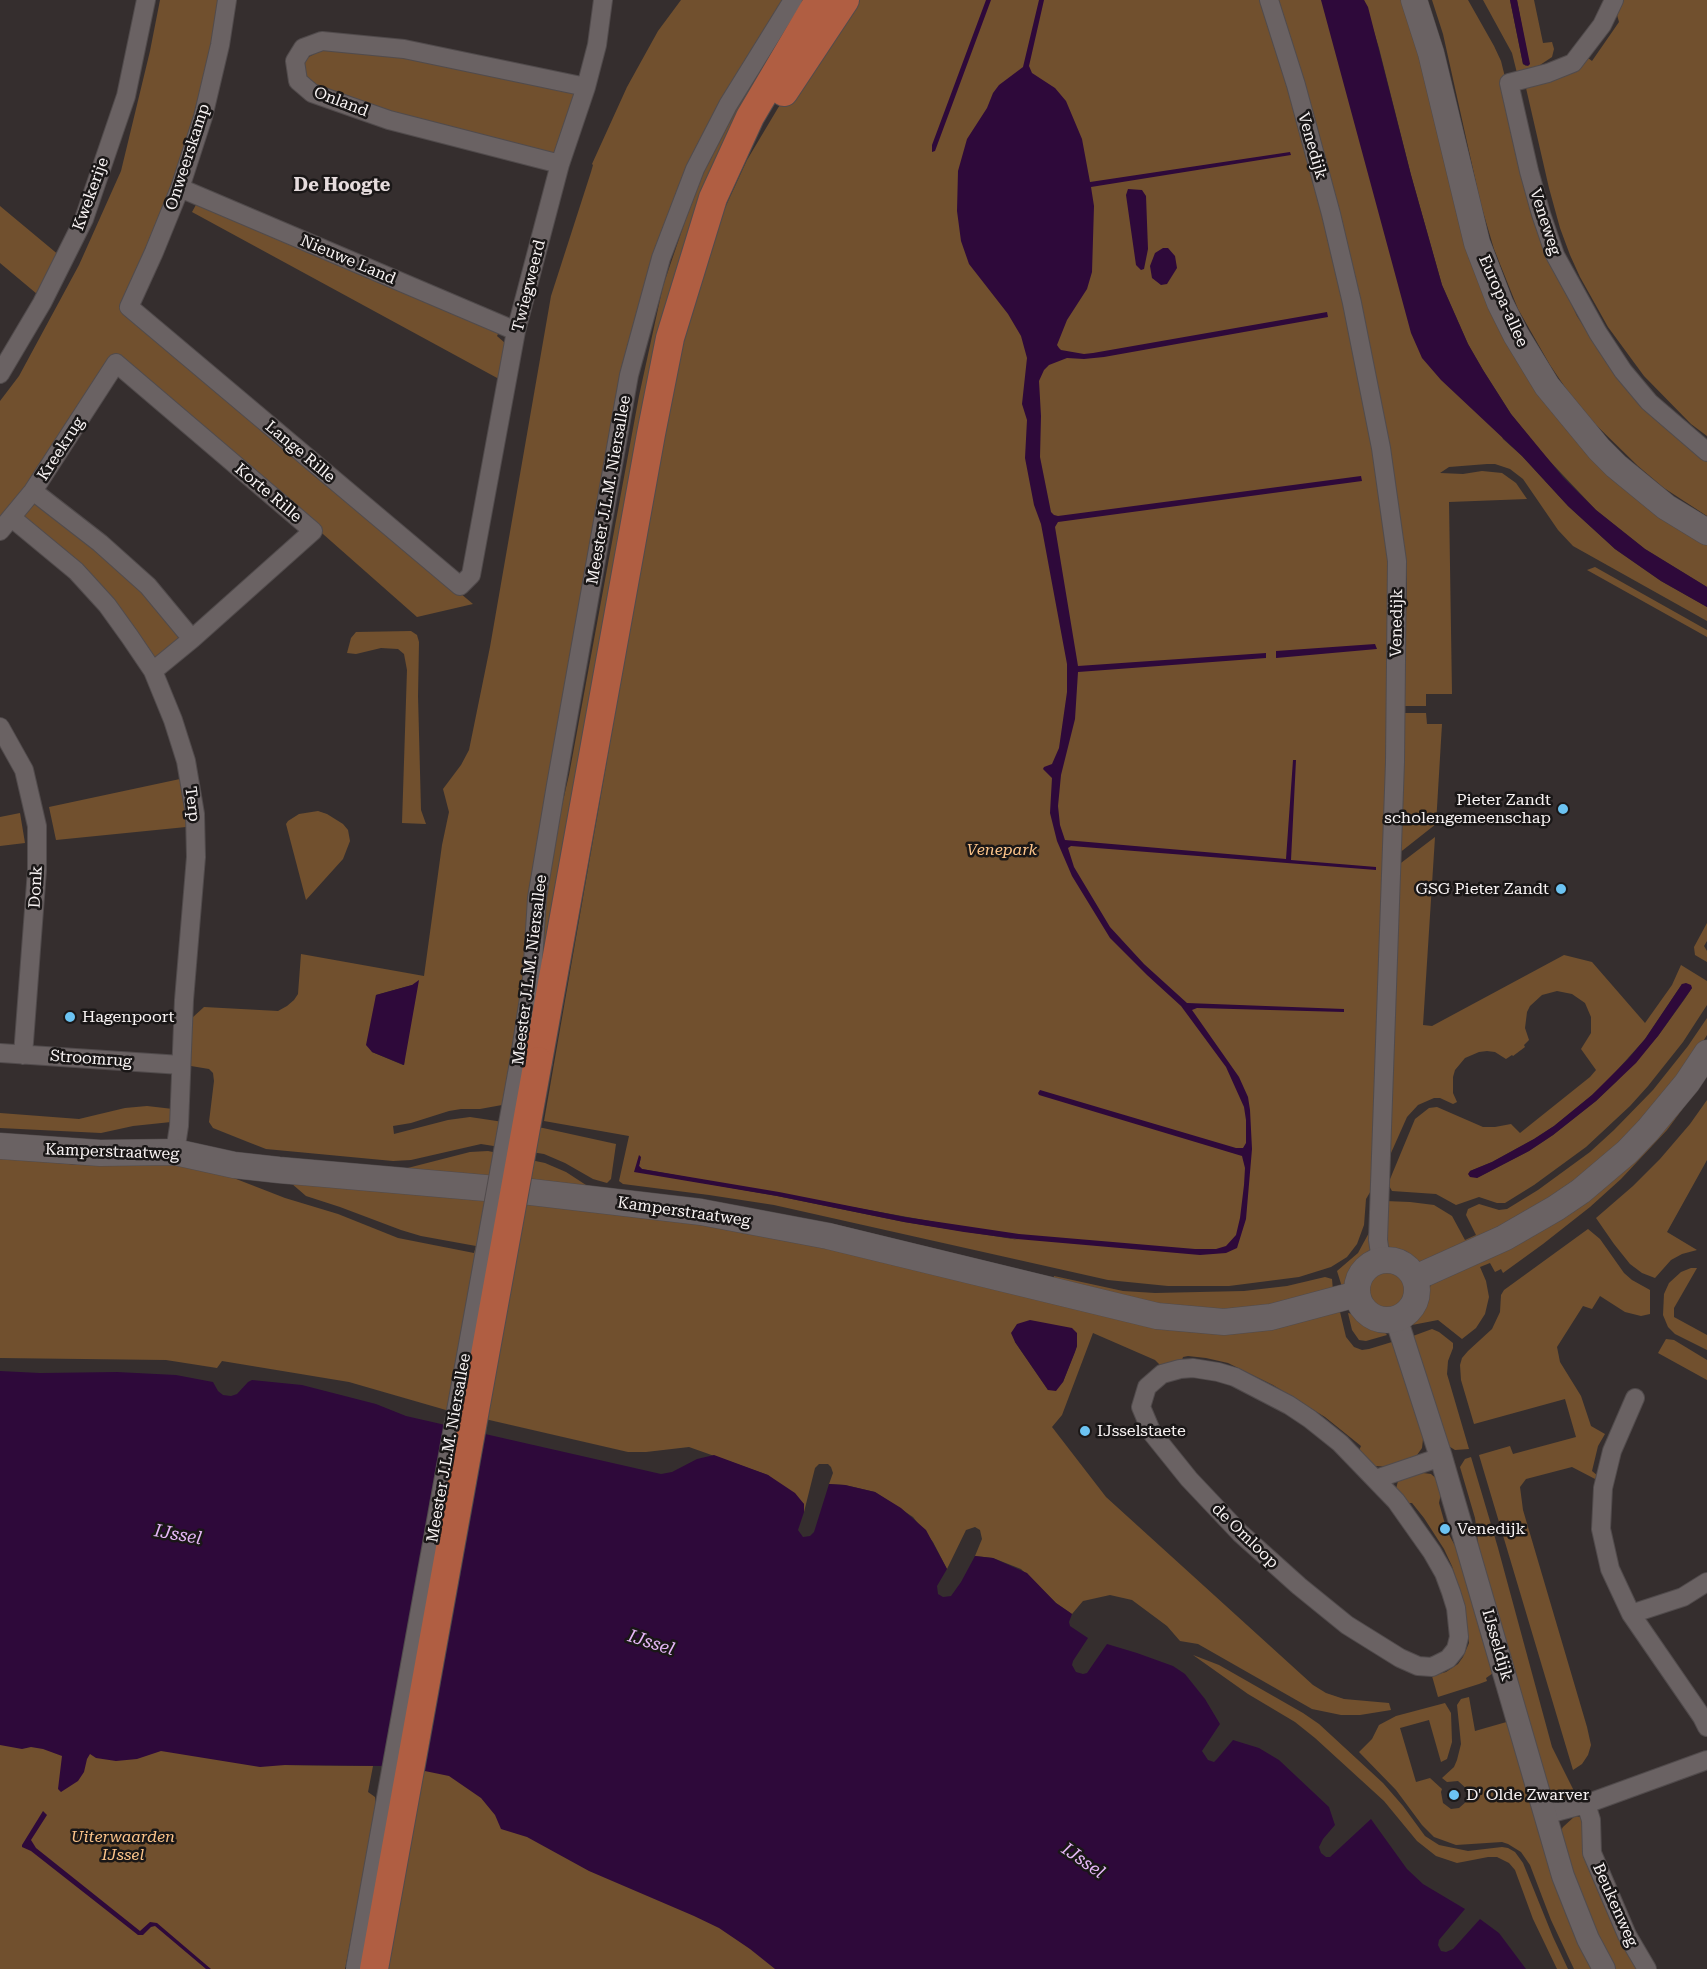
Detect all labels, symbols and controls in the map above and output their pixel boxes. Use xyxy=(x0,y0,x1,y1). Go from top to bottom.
street label: Onland xyxy=(311,83,371,121)
street label: Onweerskamp xyxy=(162,101,214,213)
street label: Venedijk xyxy=(1293,110,1331,182)
street label: Kwekerije xyxy=(69,155,113,233)
district label: De Hoogte xyxy=(294,175,390,197)
street label: Veneweg xyxy=(1525,186,1565,258)
street label: Nieuwe Land xyxy=(297,231,399,289)
street label: Twiegweerd xyxy=(508,238,550,334)
street label: Europa-allee xyxy=(1474,252,1532,350)
street label: Meester J.L.M. Niersallee xyxy=(583,394,635,586)
street label: Kreekrug xyxy=(34,414,88,484)
street label: Lange Rille xyxy=(261,417,339,487)
street label: Korte Rille xyxy=(231,459,305,527)
street label: Venedijk xyxy=(1387,589,1407,657)
street label: Terp xyxy=(180,785,204,823)
place label: Pieter Zandt scholengemeenschap xyxy=(1384,790,1551,828)
marker: Pieter Zandt scholengemeenschap xyxy=(1556,802,1570,816)
park label: Venepark xyxy=(967,840,1037,860)
street label: Donk xyxy=(25,865,47,909)
street label: Meester J.L.M. Niersallee xyxy=(509,874,551,1066)
place label: GSG Pieter Zandt xyxy=(1416,879,1549,899)
marker: GSG Pieter Zandt xyxy=(1554,882,1568,896)
place label: Hagenpoort xyxy=(82,1007,175,1027)
marker: Hagenpoort xyxy=(63,1010,77,1024)
street label: Stroomrug xyxy=(49,1047,133,1071)
street label: Kamperstraatweg xyxy=(45,1140,179,1164)
street label: Kamperstraatweg xyxy=(616,1193,752,1231)
street label: Meester J.L.M. Niersallee xyxy=(423,1352,475,1544)
place label: IJsselstaete xyxy=(1097,1421,1186,1441)
marker: IJsselstaete xyxy=(1078,1424,1092,1438)
street label: de Omloop xyxy=(1208,1500,1282,1572)
place label: Venedijk xyxy=(1457,1519,1526,1539)
water label: IJssel xyxy=(153,1520,203,1550)
marker: Venedijk xyxy=(1438,1522,1452,1536)
street label: IJsseldijk xyxy=(1478,1607,1516,1683)
water label: IJssel xyxy=(625,1625,677,1661)
place label: D' Olde Zwarver xyxy=(1466,1785,1589,1805)
marker: D' Olde Zwarver xyxy=(1447,1788,1461,1802)
park label: Uiterwaarden IJssel xyxy=(71,1827,175,1865)
water label: IJssel xyxy=(1057,1838,1109,1884)
street label: Beukenweg xyxy=(1588,1861,1642,1949)

